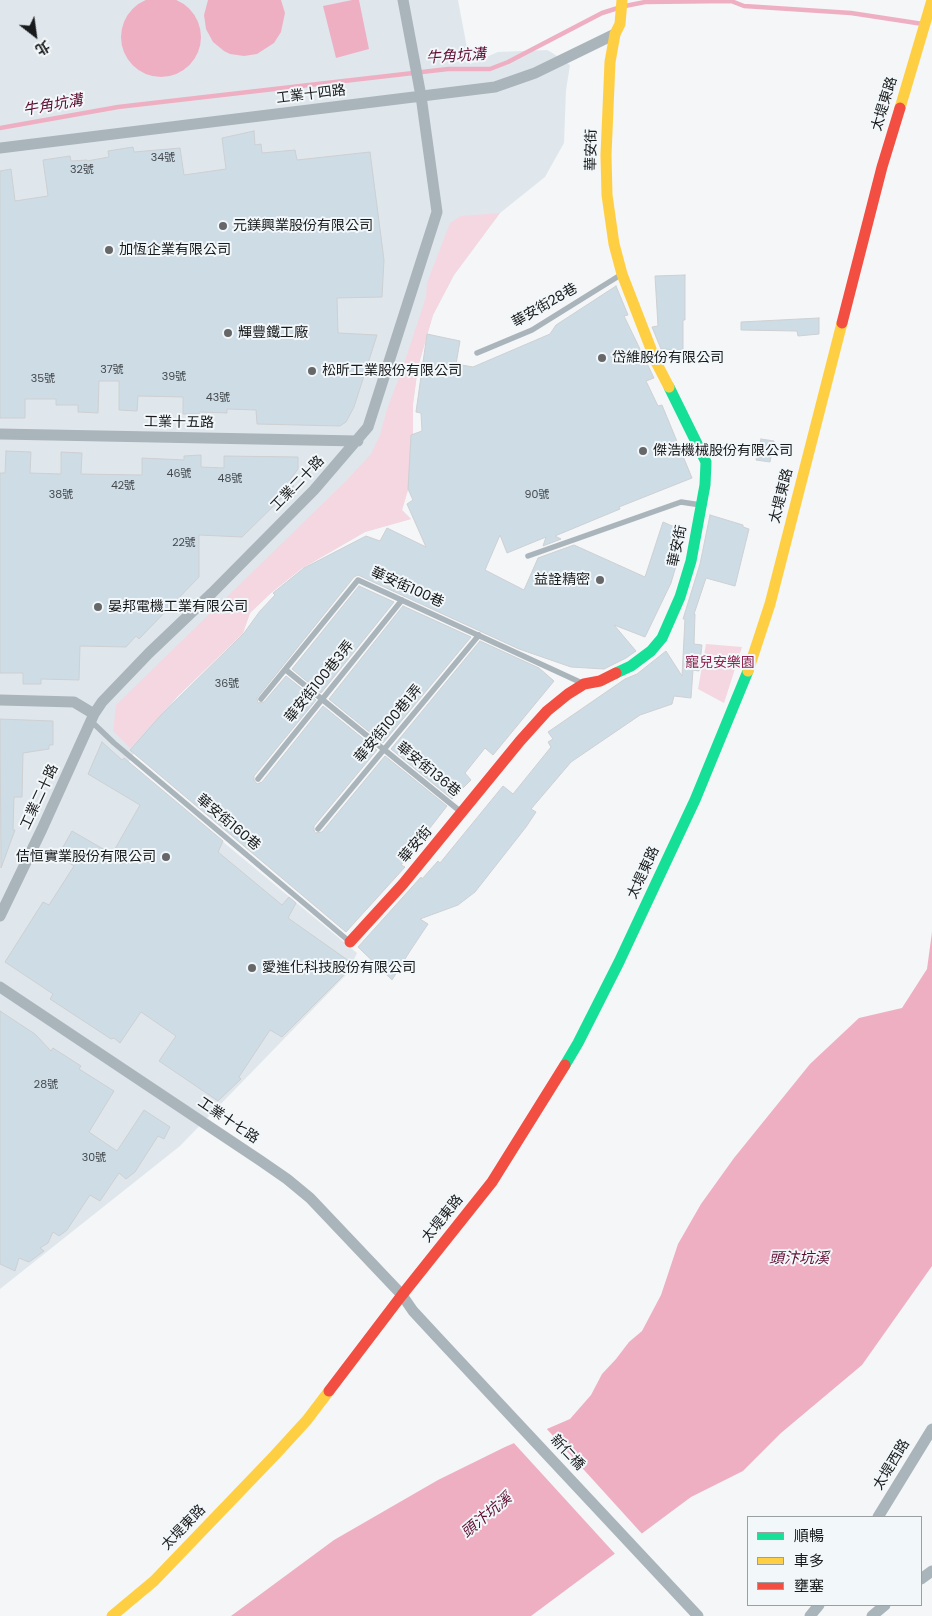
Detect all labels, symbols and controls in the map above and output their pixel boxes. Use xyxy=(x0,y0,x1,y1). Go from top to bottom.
north arrow xyxy=(10,10,60,60)
text: 北 xyxy=(31,36,54,60)
water label: 牛角坑溝 xyxy=(425,46,487,68)
street label: 太堤東路 xyxy=(869,75,901,133)
street label: 工業十四路 xyxy=(275,82,347,108)
water label: 牛角坑溝 xyxy=(22,92,84,120)
street label: 華安街 xyxy=(583,129,601,171)
house number: 34號 xyxy=(151,151,175,165)
house number: 32號 xyxy=(70,163,94,177)
place label: 元鎂興業股份有限公司 xyxy=(233,218,373,234)
marker: 元鎂興業股份有限公司 xyxy=(217,220,229,232)
place label: 加恆企業有限公司 xyxy=(119,242,231,258)
marker: 加恆企業有限公司 xyxy=(103,244,115,256)
street label: 華安街28巷 xyxy=(509,281,581,331)
place label: 輝豐鐵工廠 xyxy=(238,325,308,341)
marker: 輝豐鐵工廠 xyxy=(222,327,234,339)
place label: 岱維股份有限公司 xyxy=(612,350,724,366)
marker: 岱維股份有限公司 xyxy=(596,352,608,364)
house number: 37號 xyxy=(100,363,124,377)
place label: 松昕工業股份有限公司 xyxy=(322,363,462,379)
marker: 松昕工業股份有限公司 xyxy=(306,365,318,377)
house number: 39號 xyxy=(162,370,186,384)
house number: 35號 xyxy=(31,372,55,386)
house number: 43號 xyxy=(206,391,230,405)
street label: 工業十五路 xyxy=(144,414,214,432)
place label: 傑浩機械股份有限公司 xyxy=(653,443,793,459)
marker: 傑浩機械股份有限公司 xyxy=(637,445,649,457)
street label: 工業二十路 xyxy=(268,453,328,515)
house number: 46號 xyxy=(167,467,191,481)
street label: 太堤東路 xyxy=(767,467,797,525)
house number: 48號 xyxy=(218,472,242,486)
house number: 42號 xyxy=(111,479,135,493)
house number: 38號 xyxy=(49,488,73,502)
house number: 90號 xyxy=(525,488,549,502)
street label: 華安街 xyxy=(665,524,691,568)
house number: 22號 xyxy=(172,536,196,550)
street label: 華安街100巷 xyxy=(368,564,446,612)
place label: 益詮精密 xyxy=(534,572,590,588)
marker: 益詮精密 xyxy=(594,574,606,586)
place label: 晏邦電機工業有限公司 xyxy=(108,599,248,615)
marker: 晏邦電機工業有限公司 xyxy=(92,601,104,613)
street label: 華安街100巷3弄 xyxy=(282,638,358,726)
park label: 寵兒安樂園 xyxy=(685,655,755,671)
house number: 36號 xyxy=(215,677,239,691)
street label: 華安街100巷1弄 xyxy=(352,682,426,766)
street label: 華安街136巷 xyxy=(393,739,463,801)
street label: 工業二十路 xyxy=(18,762,62,832)
street label: 華安街160巷 xyxy=(193,791,263,855)
street label: 華安街 xyxy=(396,824,436,866)
street label: 太堤東路 xyxy=(625,844,663,902)
place label: 佶恒實業股份有限公司 xyxy=(16,849,156,865)
marker: 佶恒實業股份有限公司 xyxy=(160,851,172,863)
place label: 愛進化科技股份有限公司 xyxy=(262,960,416,976)
marker: 愛進化科技股份有限公司 xyxy=(246,962,258,974)
house number: 28號 xyxy=(34,1078,58,1092)
street label: 工業十七路 xyxy=(194,1094,262,1148)
house number: 30號 xyxy=(82,1151,106,1165)
street label: 太堤東路 xyxy=(419,1192,467,1246)
water label: 頭汴坑溪 xyxy=(769,1250,829,1268)
street label: 新仁橋 xyxy=(547,1432,587,1474)
street label: 太堤西路 xyxy=(870,1437,914,1493)
water label: 頭汴坑溪 xyxy=(458,1490,516,1542)
street label: 太堤東路 xyxy=(159,1502,209,1554)
legend xyxy=(747,1516,922,1606)
text: 順暢 xyxy=(794,1525,824,1546)
text: 車多 xyxy=(794,1550,824,1571)
text: 壅塞 xyxy=(794,1575,824,1596)

